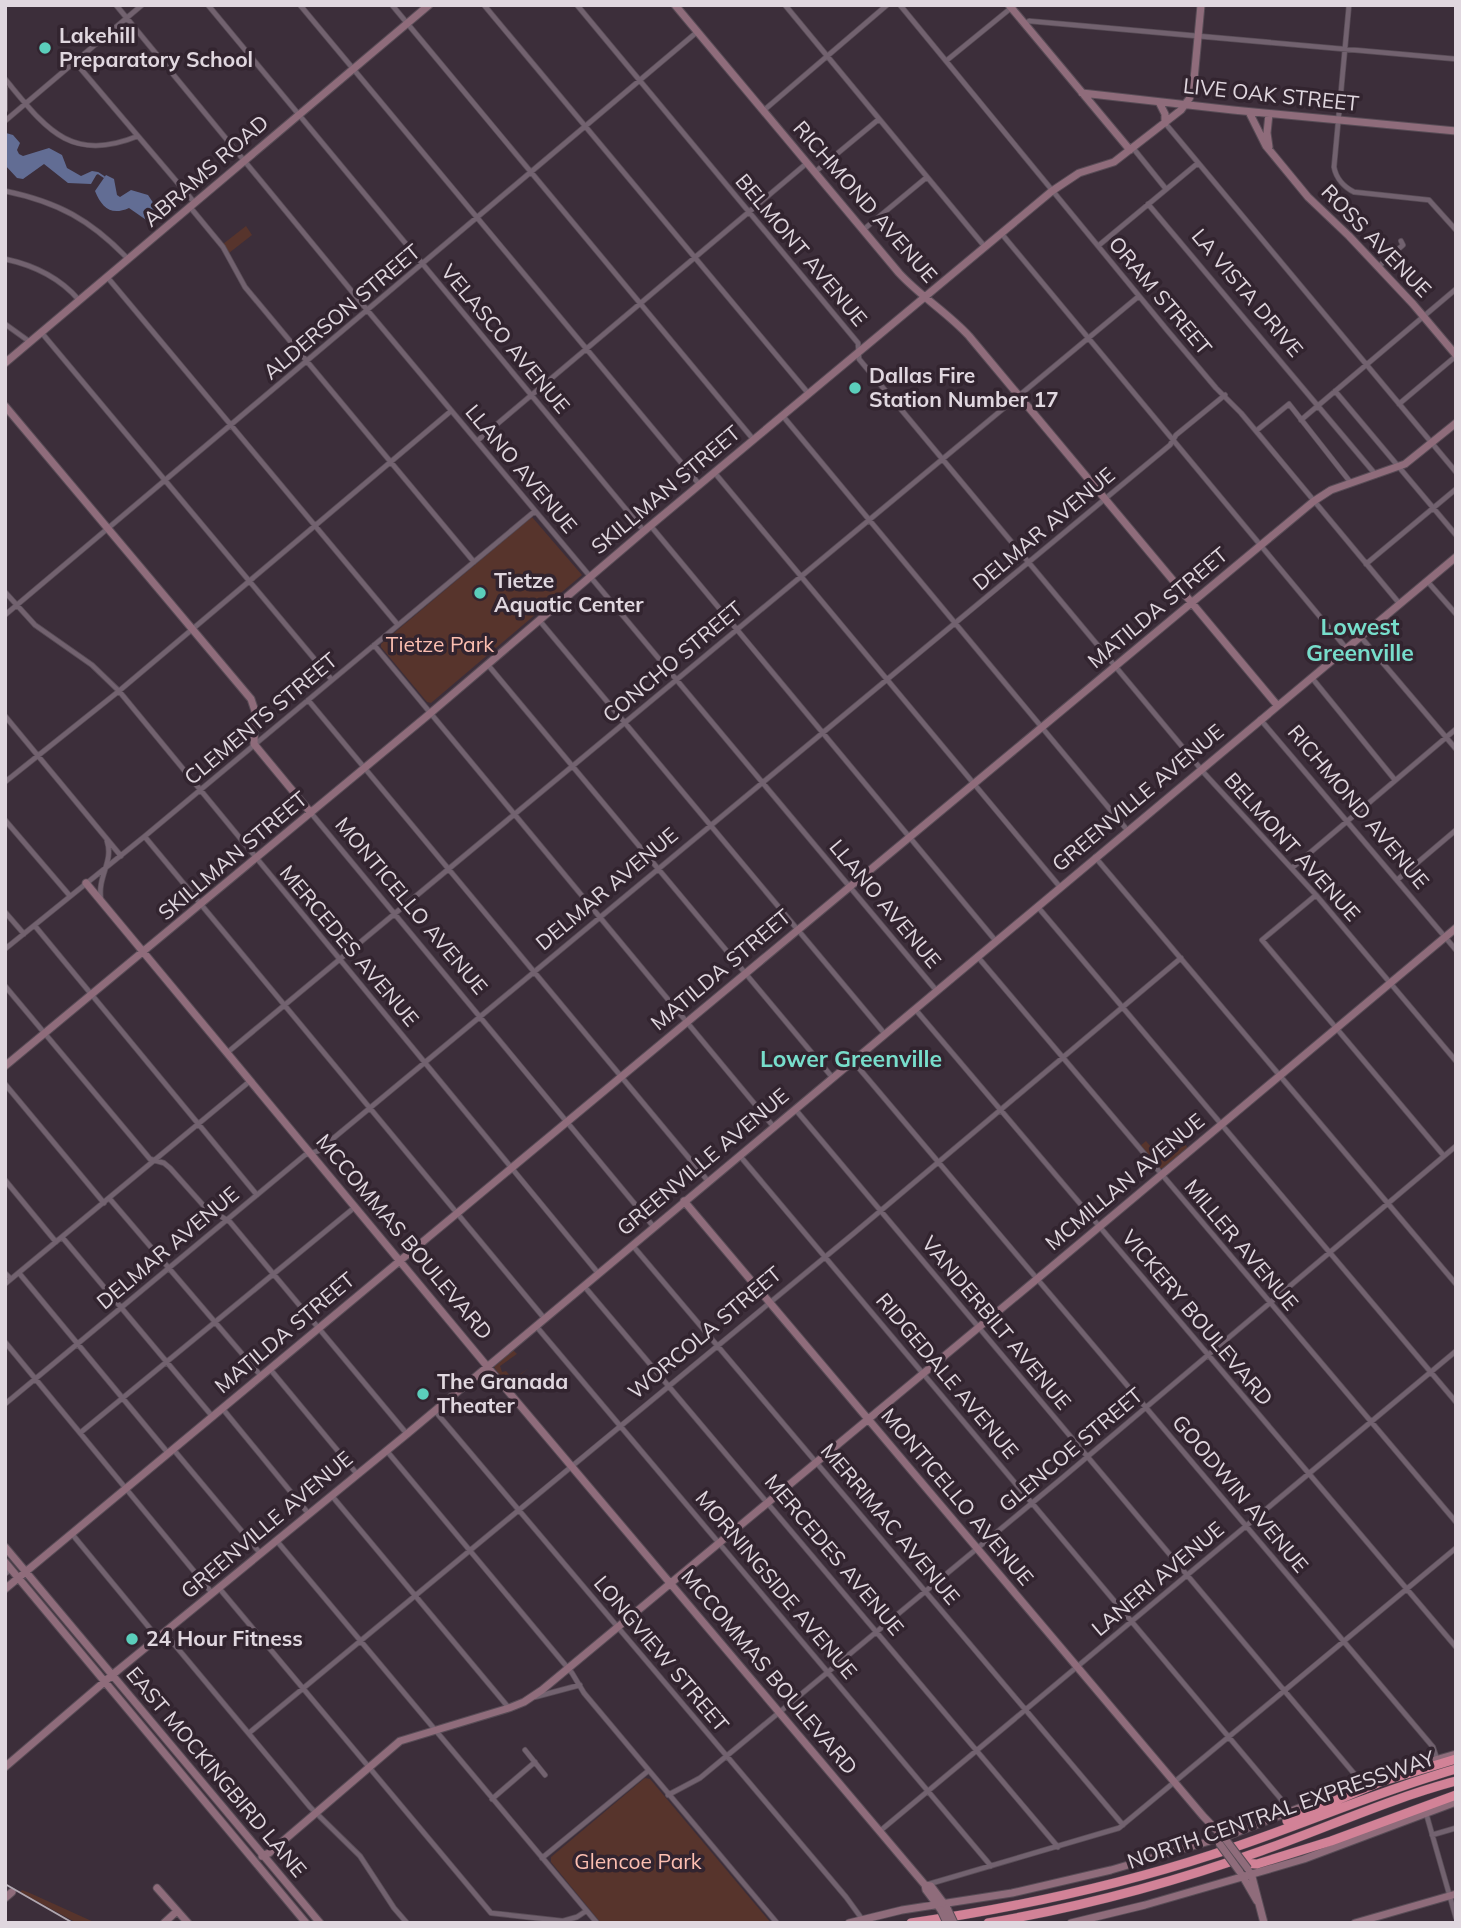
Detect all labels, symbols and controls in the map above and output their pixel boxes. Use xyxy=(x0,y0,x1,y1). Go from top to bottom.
place label: Lakehill Preparatory School xyxy=(59,22,253,72)
marker: Lakehill Preparatory School xyxy=(37,40,53,56)
street label: LIVE OAK STREET xyxy=(1182,72,1361,116)
street label: ABRAMS ROAD xyxy=(137,109,273,232)
street label: RICHMOND AVENUE xyxy=(788,115,943,288)
street label: BELMONT AVENUE xyxy=(730,168,873,331)
street label: ROSS AVENUE xyxy=(1316,178,1437,302)
street label: LA VISTA DRIVE xyxy=(1187,223,1309,362)
street label: ORAM STREET xyxy=(1104,231,1218,360)
street label: ALDERSON STREET xyxy=(258,238,425,385)
street label: VELASCO AVENUE xyxy=(436,258,576,418)
place label: Dallas Fire Station Number 17 xyxy=(869,362,1059,412)
marker: Dallas Fire Station Number 17 xyxy=(847,380,863,396)
street label: LLANO AVENUE xyxy=(460,399,583,538)
street label: SKILLMAN STREET xyxy=(586,419,745,559)
street label: DELMAR AVENUE xyxy=(967,461,1120,595)
street label: MATILDA STREET xyxy=(1082,541,1233,673)
place label: Tietze Aquatic Center xyxy=(494,567,644,617)
marker: Tietze Aquatic Center xyxy=(472,585,488,601)
street label: CONCHO STREET xyxy=(597,595,748,727)
district label: Lowest Greenville xyxy=(1306,612,1414,667)
park label: Tietze Park xyxy=(386,631,494,657)
street label: CLEMENTS STREET xyxy=(178,646,343,790)
street label: GREENVILLE AVENUE xyxy=(1046,718,1228,877)
street label: RICHMOND AVENUE xyxy=(1283,719,1435,894)
street label: BELMONT AVENUE xyxy=(1219,767,1366,926)
street label: SKILLMAN STREET xyxy=(153,785,312,925)
street label: MONTICELLO AVENUE xyxy=(330,811,493,999)
street label: DELMAR AVENUE xyxy=(530,821,683,955)
street label: LLANO AVENUE xyxy=(824,834,947,973)
street label: MERCEDES AVENUE xyxy=(275,859,425,1031)
street label: MATILDA STREET xyxy=(645,903,796,1035)
district label: Lower Greenville xyxy=(760,1044,942,1073)
street label: GREENVILLE AVENUE xyxy=(611,1082,793,1241)
street label: MCMILLAN AVENUE xyxy=(1040,1107,1209,1255)
street label: MCCOMMAS BOULEVARD xyxy=(311,1128,498,1345)
street label: MILLER AVENUE xyxy=(1179,1173,1304,1315)
street label: DELMAR AVENUE xyxy=(91,1180,244,1314)
street label: VICKERY BOULEVARD xyxy=(1117,1224,1279,1411)
street label: VANDERBILT AVENUE xyxy=(917,1230,1077,1414)
street label: WORCOLA STREET xyxy=(622,1260,787,1404)
street label: MATILDA STREET xyxy=(209,1266,360,1398)
street label: RIDGEDALE AVENUE xyxy=(871,1287,1025,1463)
place label: The Granada Theater xyxy=(437,1368,568,1418)
street label: GLENCOE STREET xyxy=(993,1381,1148,1517)
marker: The Granada Theater xyxy=(415,1386,431,1402)
street label: MONTICELLO AVENUE xyxy=(876,1402,1039,1590)
street label: GOODWIN AVENUE xyxy=(1167,1409,1314,1577)
street label: MERRIMAC AVENUE xyxy=(816,1437,966,1609)
street label: GREENVILLE AVENUE xyxy=(175,1445,357,1604)
street label: MERCEDES AVENUE xyxy=(760,1468,910,1640)
street label: MORNINGSIDE AVENUE xyxy=(690,1485,863,1684)
street label: LANERI AVENUE xyxy=(1086,1515,1229,1641)
street label: MCCOMMAS BOULEVARD xyxy=(676,1563,863,1780)
street label: LONGVIEW STREET xyxy=(589,1570,735,1737)
place label: 24 Hour Fitness xyxy=(146,1625,303,1651)
marker: 24 Hour Fitness xyxy=(124,1631,140,1647)
street label: EAST MOCKINGBIRD LANE xyxy=(121,1661,312,1882)
street label: NORTH CENTRAL EXPRESSWAY xyxy=(1124,1744,1438,1874)
park label: Glencoe Park xyxy=(574,1848,702,1874)

